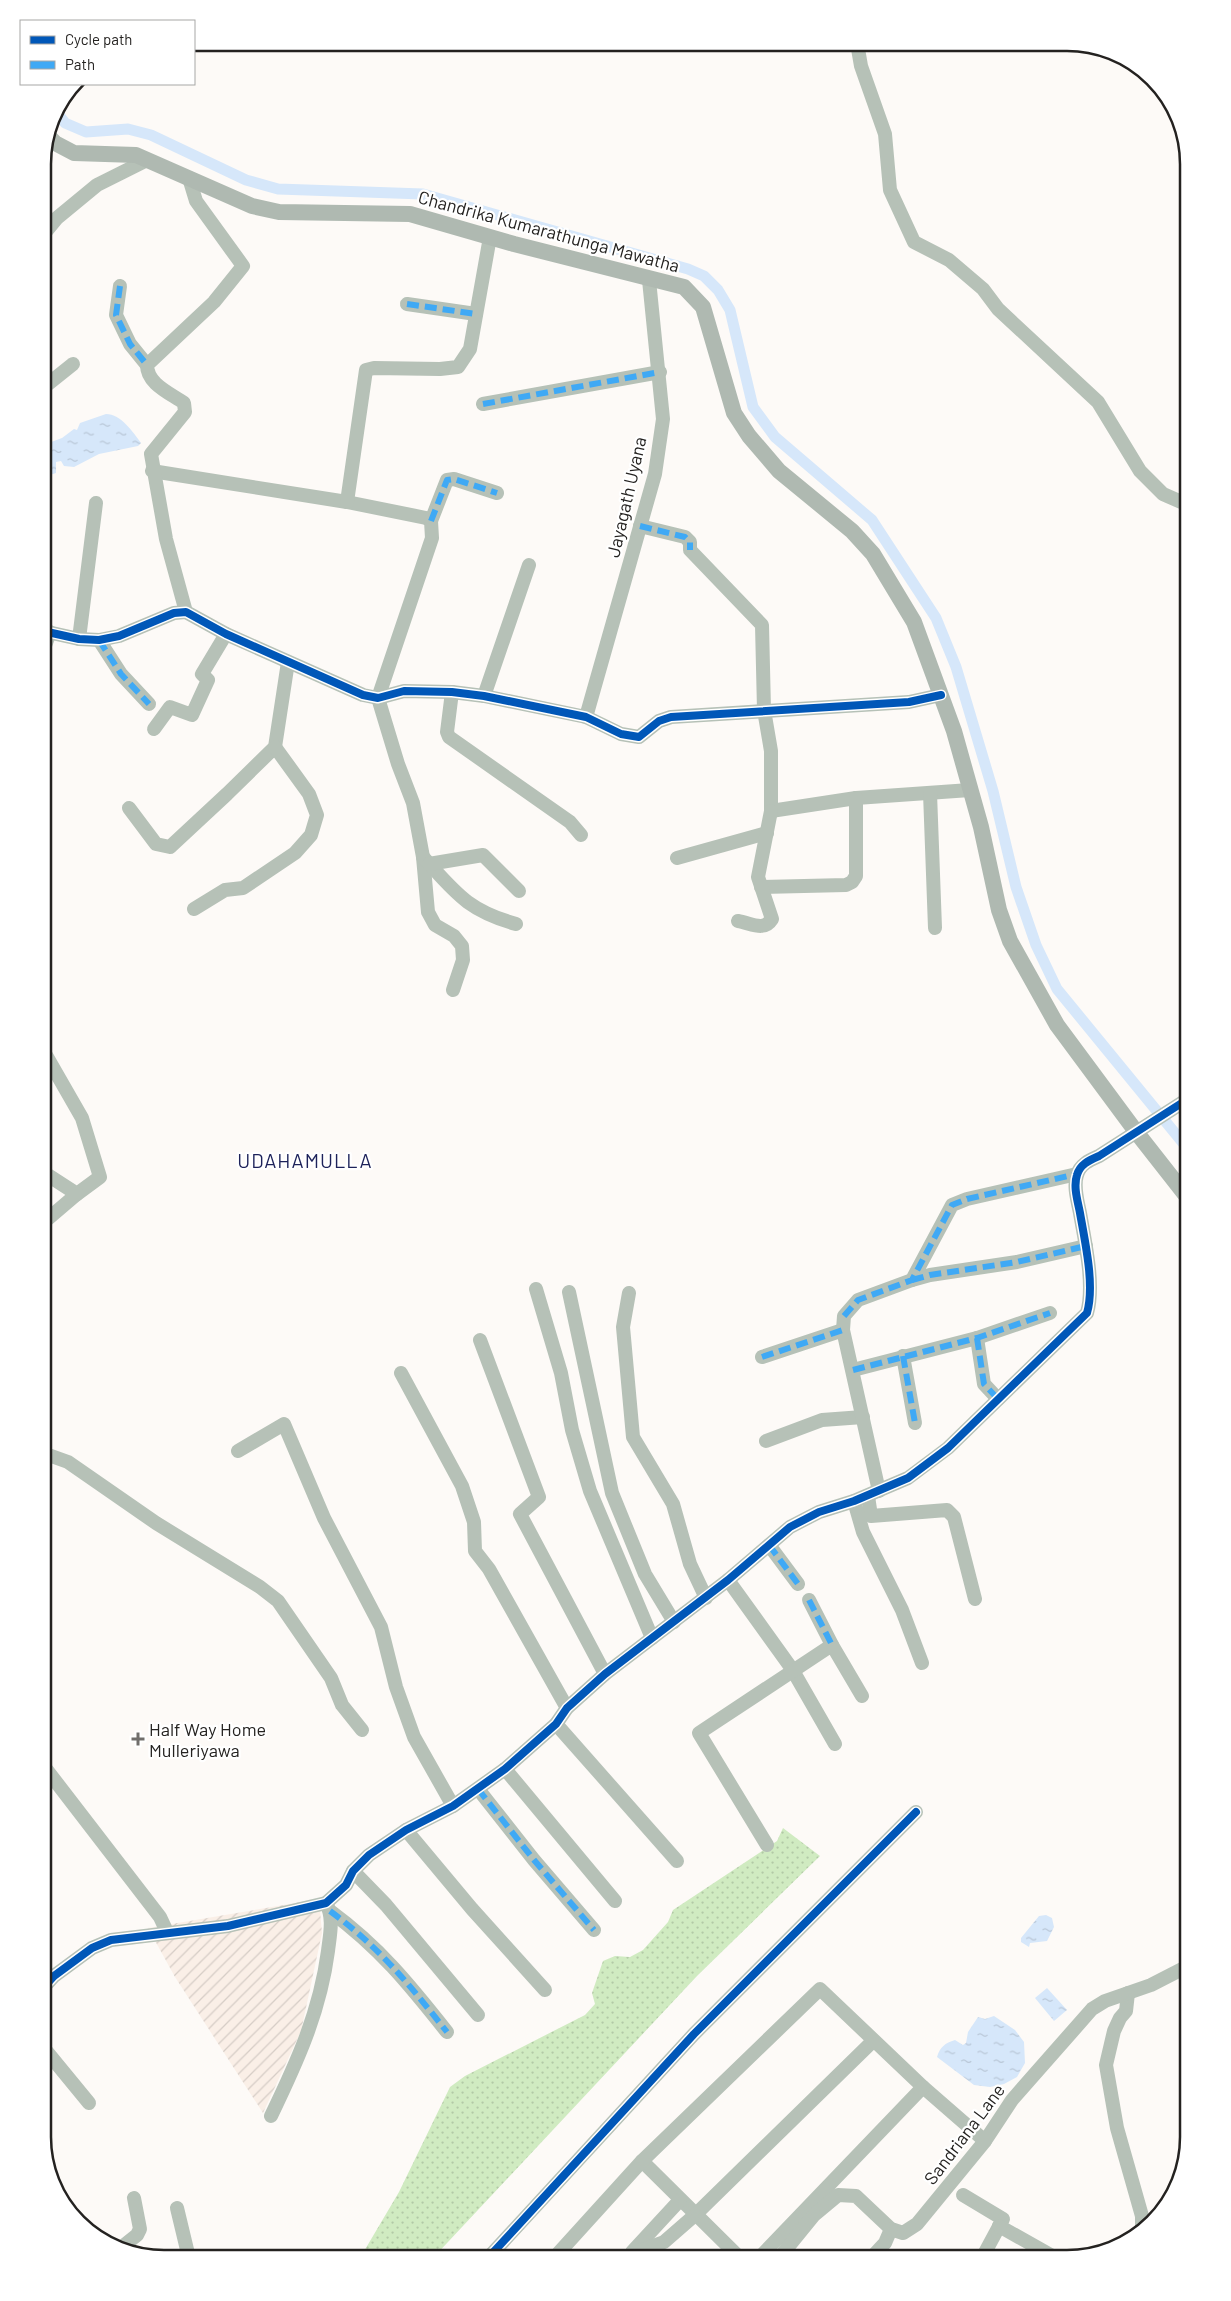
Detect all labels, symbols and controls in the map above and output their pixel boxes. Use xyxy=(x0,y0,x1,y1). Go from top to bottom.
legend xyxy=(20,20,195,85)
text: Cycle path xyxy=(65,30,132,48)
text: Path xyxy=(65,55,95,73)
street label: Chandrika Kumarathunga Mawatha xyxy=(416,185,682,277)
street label: Jayagath Uyana xyxy=(601,434,651,560)
district label: UDAHAMULLA xyxy=(237,1148,373,1172)
place label: Half Way Home Mulleriyawa xyxy=(149,1718,266,1761)
marker: Half Way Home Mulleriyawa xyxy=(131,1732,145,1746)
street label: Sandriana Lane xyxy=(919,2079,1009,2189)

